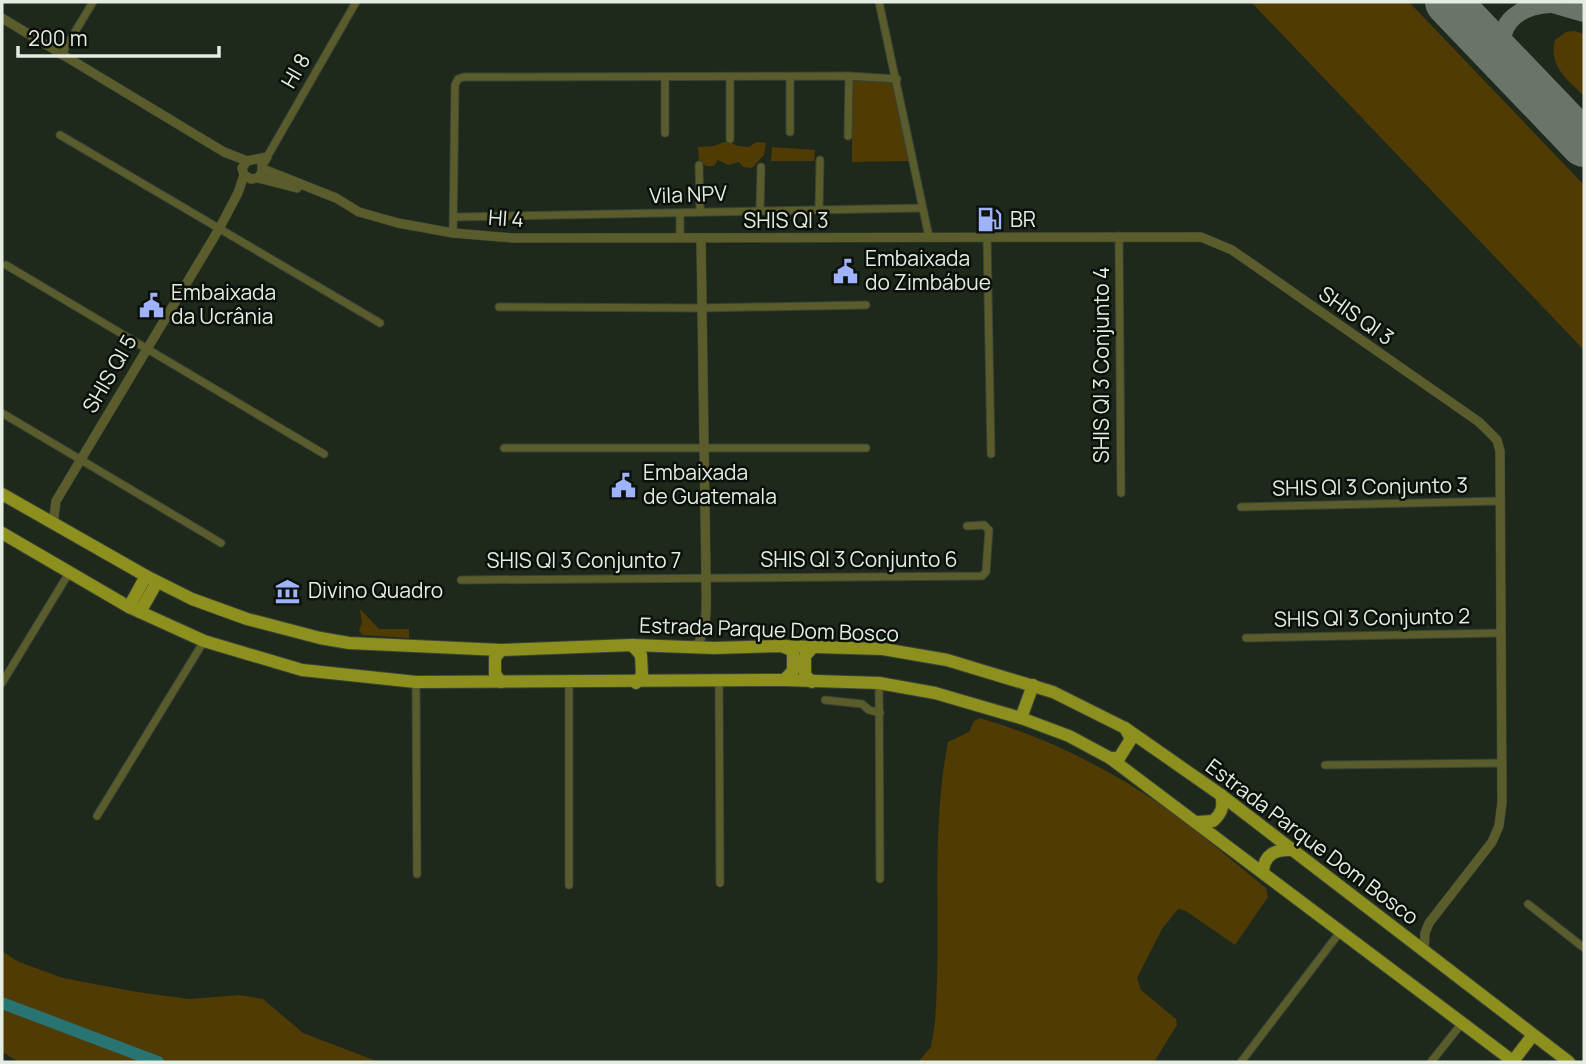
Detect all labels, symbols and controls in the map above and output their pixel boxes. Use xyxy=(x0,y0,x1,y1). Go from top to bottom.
scale bar xyxy=(18,14,219,58)
text: 200 m xyxy=(28,24,88,52)
street label: HI 8 xyxy=(274,48,316,93)
street label: Vila NPV xyxy=(649,179,728,209)
street label: HI 4 xyxy=(487,203,525,233)
place label: BR xyxy=(1010,205,1036,233)
street label: SHIS QI 3 xyxy=(743,206,829,234)
fuel station icon: BR xyxy=(976,206,1004,234)
place label: Embaixada do Zimbábue xyxy=(865,244,991,296)
public building icon: Embaixada do Zimbábue xyxy=(831,257,859,285)
street label: SHIS QI 3 Conjunto 4 xyxy=(1087,267,1115,463)
place label: Embaixada da Ucrânia xyxy=(171,278,276,330)
street label: SHIS QI 3 xyxy=(1314,279,1400,351)
public building icon: Embaixada da Ucrânia xyxy=(137,291,165,319)
street label: SHIS QI 5 xyxy=(76,329,143,418)
place label: Embaixada de Guatemala xyxy=(643,458,777,510)
street label: SHIS QI 3 Conjunto 3 xyxy=(1272,470,1468,502)
public building icon: Embaixada de Guatemala xyxy=(609,471,637,499)
street label: SHIS QI 3 Conjunto 6 xyxy=(760,545,958,573)
street label: SHIS QI 3 Conjunto 7 xyxy=(487,546,681,574)
place label: Divino Quadro xyxy=(308,576,443,604)
museum icon: Divino Quadro xyxy=(274,577,302,605)
street label: SHIS QI 3 Conjunto 2 xyxy=(1274,601,1470,633)
street label: Estrada Parque Dom Bosco xyxy=(639,610,899,648)
street label: Estrada Parque Dom Bosco xyxy=(1200,752,1425,931)

